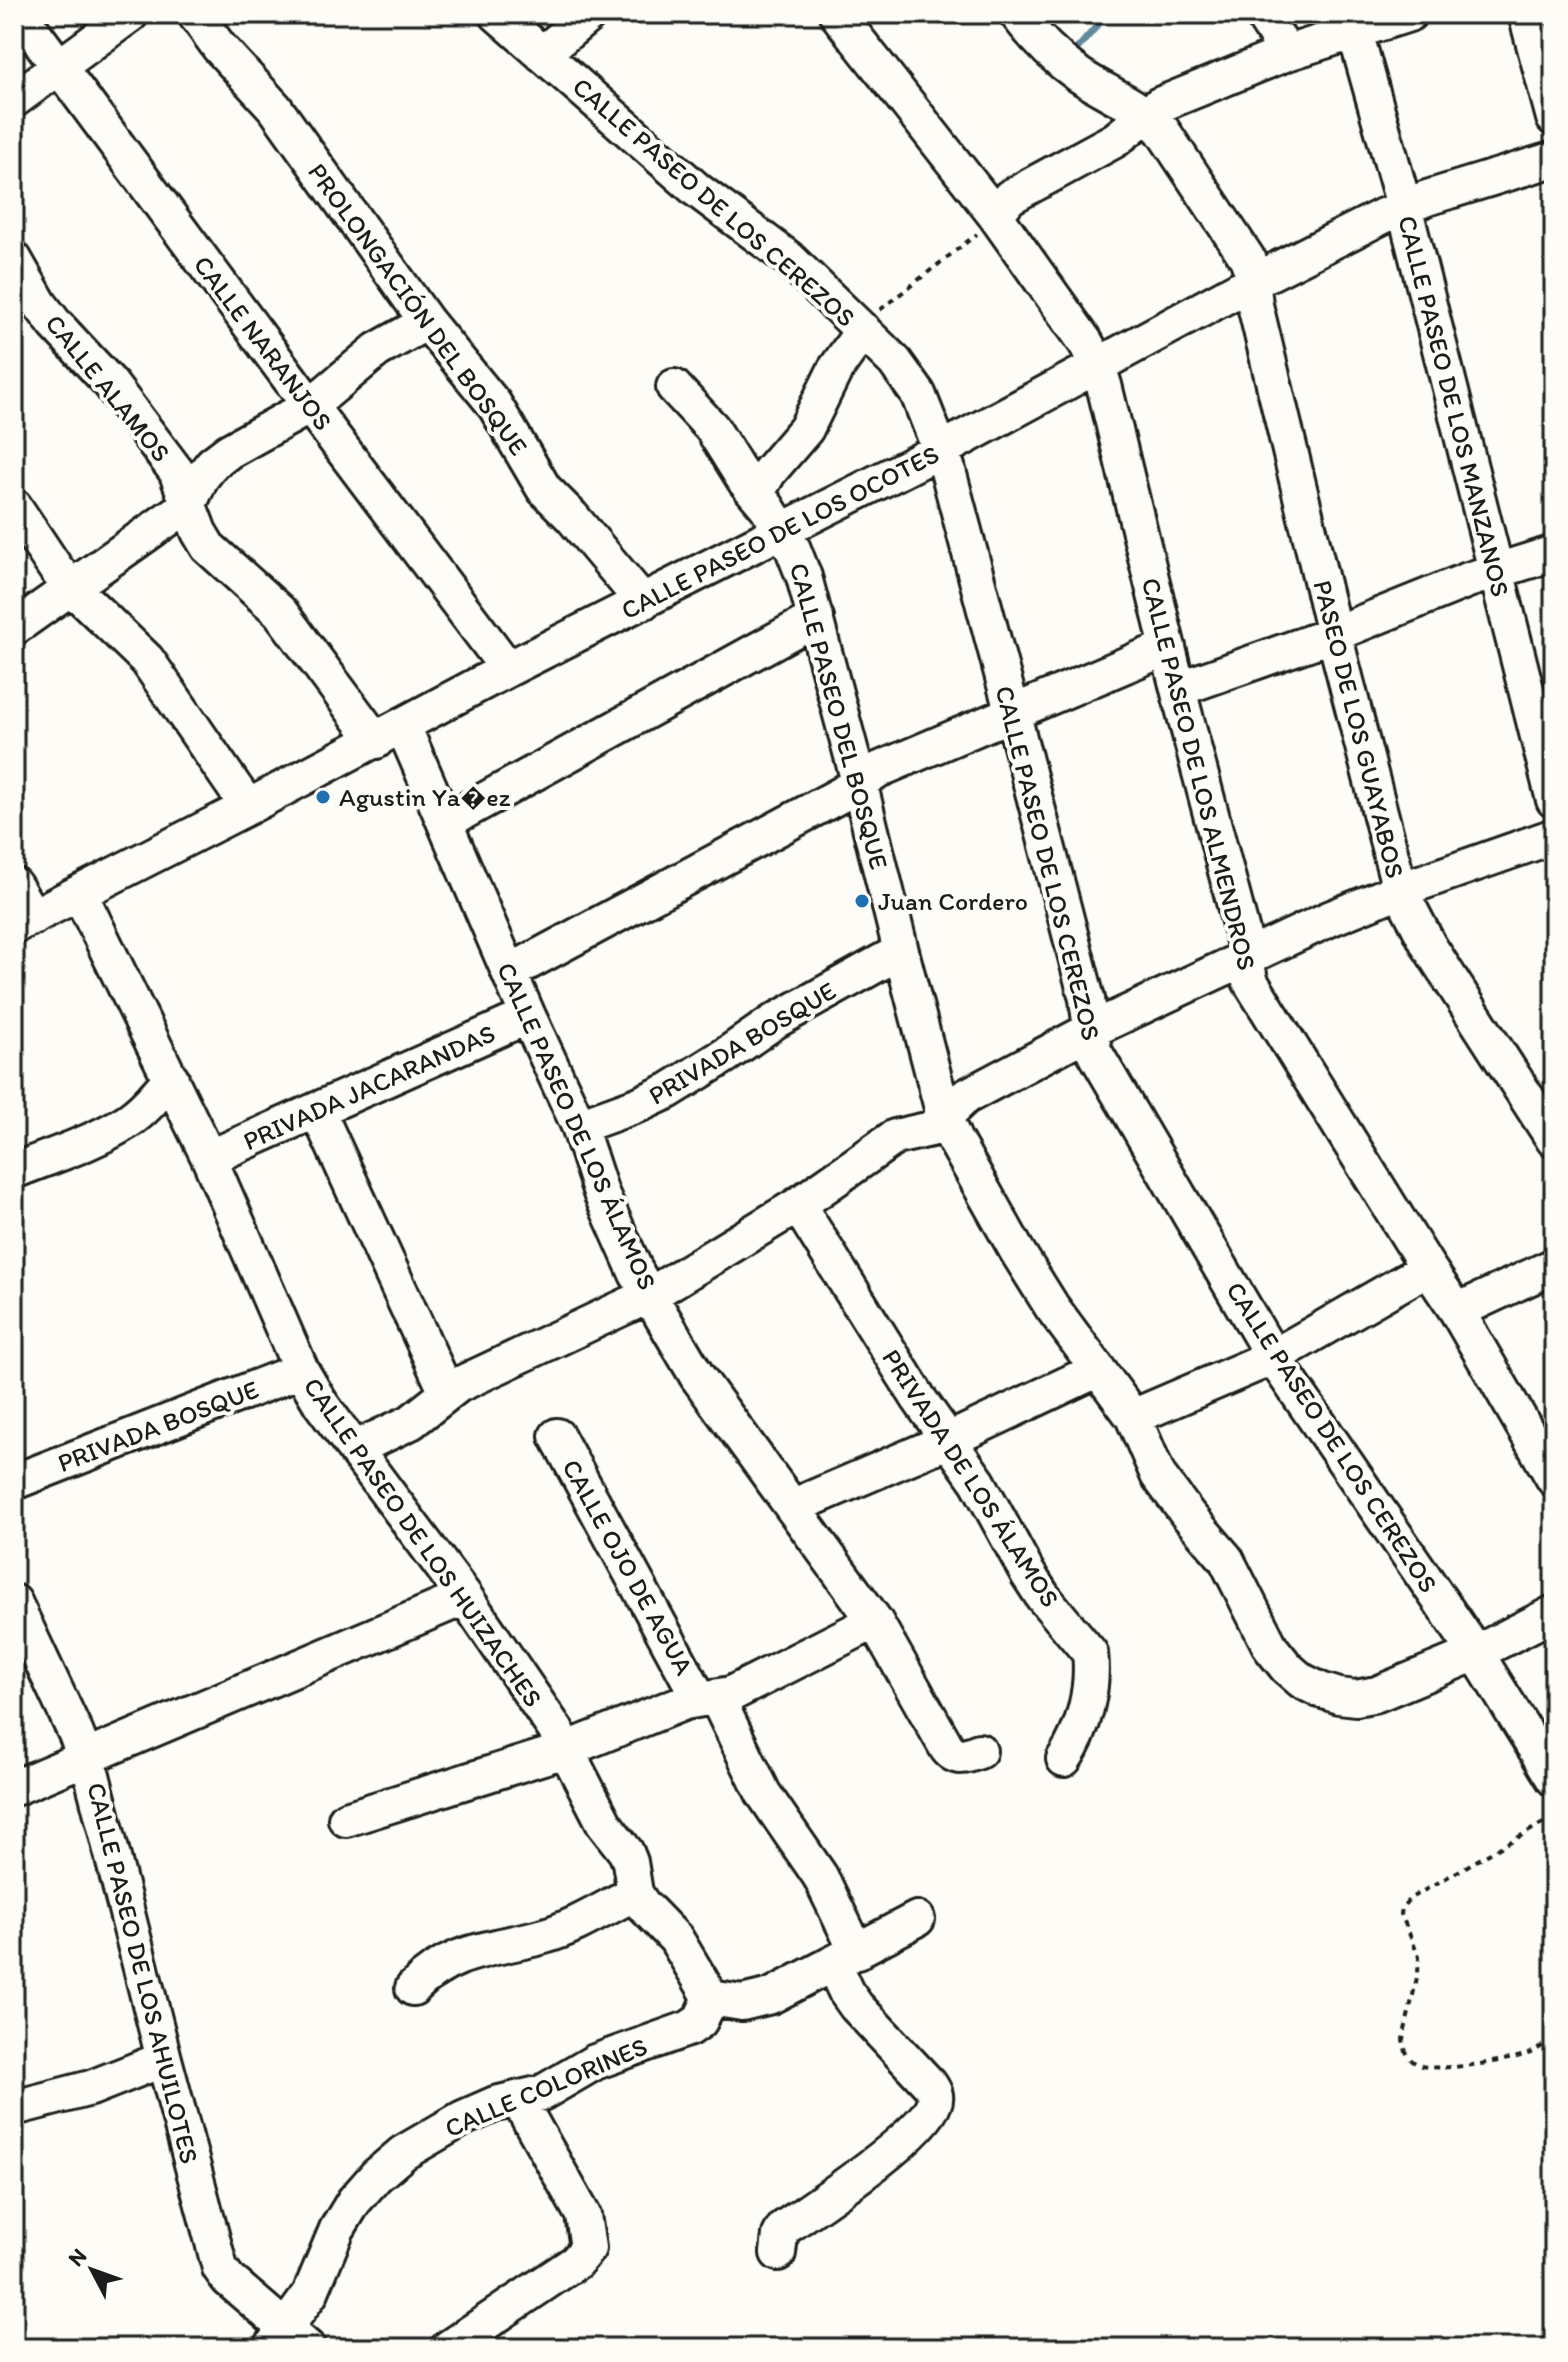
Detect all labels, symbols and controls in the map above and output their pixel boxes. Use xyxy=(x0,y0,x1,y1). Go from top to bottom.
street label: CALLE PASEO DE LOS CEREZOS xyxy=(566,70,862,334)
street label: PROLONGACIÓN DEL BOSQUE xyxy=(301,157,535,461)
street label: CALLE PASEO DE LOS MANZANOS xyxy=(1391,212,1517,600)
street label: CALLE NARANJOS xyxy=(187,249,339,437)
street label: CALLE ALAMOS xyxy=(39,308,177,468)
street label: CALLE PASEO DE LOS OCOTES xyxy=(616,438,944,626)
street label: CALLE PASEO DEL BOSQUE xyxy=(783,559,895,873)
street label: CALLE PASEO DE LOS ALMENDROS xyxy=(1135,575,1263,973)
street label: PASEO DE LOS GUAYABOS xyxy=(1306,577,1412,881)
street label: CALLE PASEO DE LOS CEREZOS xyxy=(988,682,1108,1044)
place label: Agustin Ya�ez xyxy=(339,781,511,813)
marker: Agustin Ya�ez xyxy=(314,788,332,806)
place label: Juan Cordero xyxy=(878,885,1028,917)
marker: Juan Cordero xyxy=(853,892,871,910)
street label: CALLE PASEO DE LOS ÁLAMOS xyxy=(490,957,664,1295)
street label: PRIVADA BOSQUE xyxy=(643,975,841,1111)
street label: PRIVADA JACARANDAS xyxy=(238,1017,500,1157)
street label: CALLE PASEO DE LOS CEREZOS xyxy=(1219,1276,1445,1598)
street label: PRIVADA DE LOS ÁLAMOS xyxy=(875,1343,1067,1613)
street label: CALLE PASEO DE LOS HUIZACHES xyxy=(297,1371,549,1713)
street label: PRIVADA BOSQUE xyxy=(53,1373,263,1479)
street label: CALLE OJO DE AGUA xyxy=(555,1454,701,1681)
street label: CALLE PASEO DE LOS AHUILOTES xyxy=(80,1779,206,2167)
street label: CALLE COLORINES xyxy=(440,2030,652,2144)
north arrow xyxy=(52,2230,132,2310)
text: N xyxy=(62,2243,92,2272)

